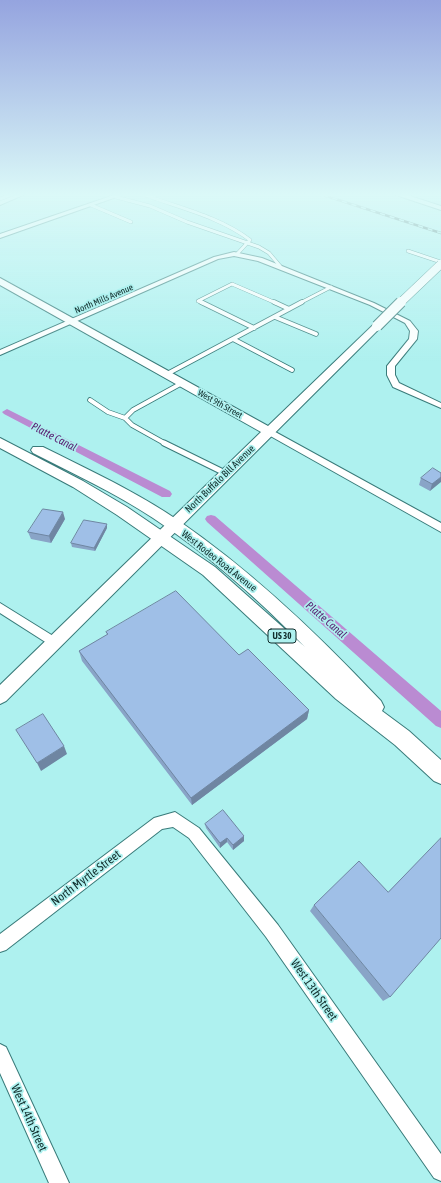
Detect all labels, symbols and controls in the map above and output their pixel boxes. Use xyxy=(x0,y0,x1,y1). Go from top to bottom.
street label: North Mills Avenue xyxy=(73,282,135,316)
street label: West 9th Street xyxy=(196,387,244,421)
water label: Platte Canal xyxy=(29,420,79,454)
street label: North Buffalo Bill Avenue xyxy=(183,443,257,515)
street label: West Rodeo Road Avenue xyxy=(179,528,259,594)
water label: Platte Canal xyxy=(303,599,349,641)
road number: US 30 xyxy=(268,629,296,643)
street label: North Myrtle Street xyxy=(48,847,124,909)
street label: West 13th Street xyxy=(288,957,340,1023)
street label: West 14th Street xyxy=(8,1082,50,1154)

